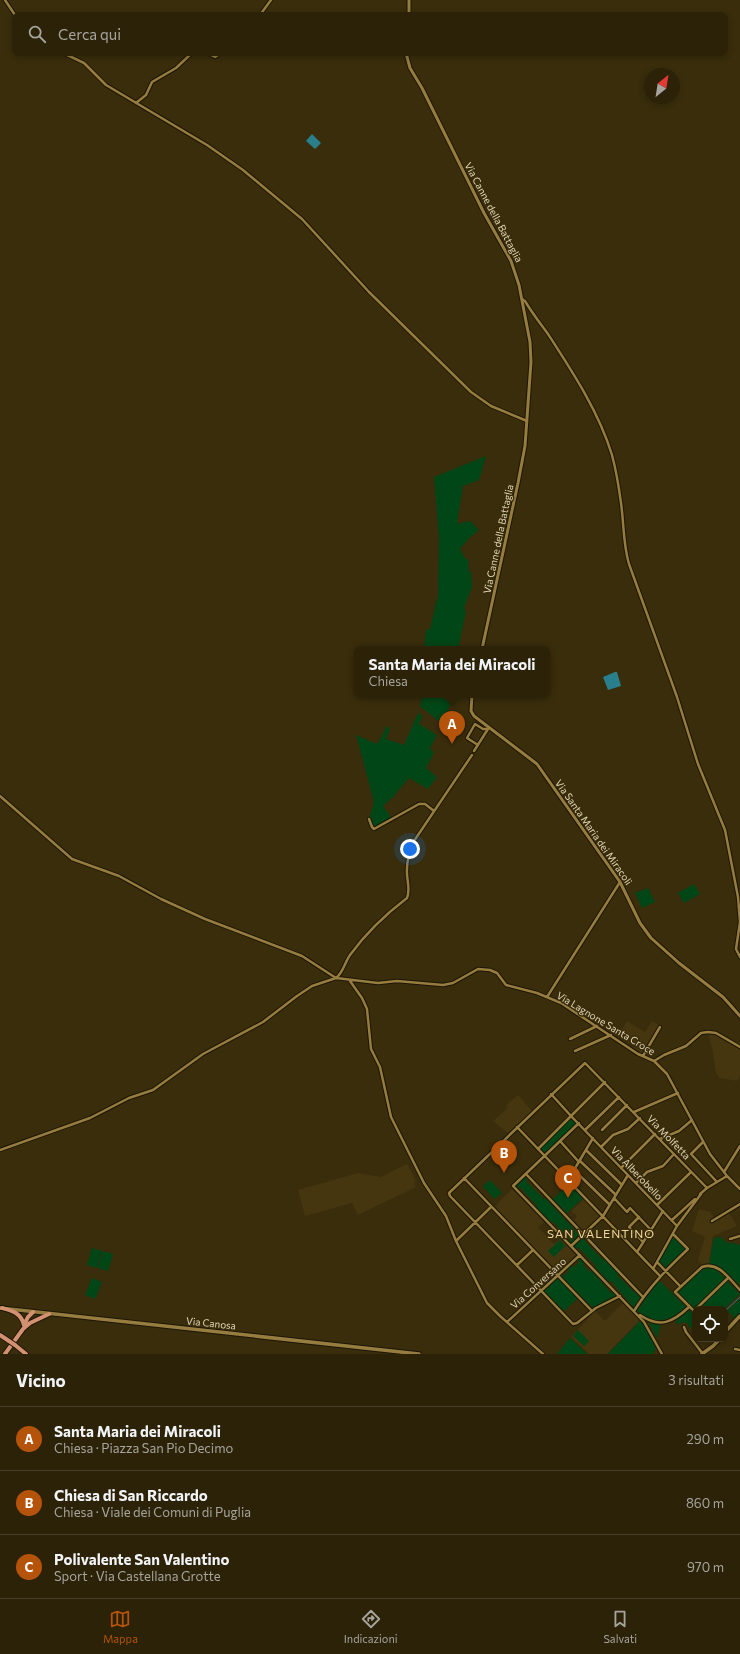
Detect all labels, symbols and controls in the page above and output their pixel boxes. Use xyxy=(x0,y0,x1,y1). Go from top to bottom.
search box xyxy=(12,12,728,56)
icon: search xyxy=(26,23,48,45)
text: Cerca qui xyxy=(58,25,121,43)
north arrow xyxy=(644,68,680,104)
street label: Via Canne della Battaglia xyxy=(463,160,525,264)
street label: Via Canne della Battaglia xyxy=(481,483,515,595)
popup xyxy=(354,646,550,698)
text: Santa Maria dei Miracoli xyxy=(369,655,535,673)
text: Chiesa xyxy=(369,673,408,689)
pin: A xyxy=(439,711,465,744)
street label: Via Santa Maria dei Miracoli xyxy=(553,777,635,887)
your location xyxy=(400,839,420,859)
street label: Via Lagnone Santa Croce xyxy=(555,989,657,1057)
street label: Via Molfetta xyxy=(645,1112,693,1162)
pin: B xyxy=(491,1140,517,1173)
street label: Via Alberobello xyxy=(609,1144,665,1202)
pin: C xyxy=(555,1165,581,1198)
district label: SAN VALENTINO xyxy=(547,1226,655,1240)
street label: Via Conversano xyxy=(508,1255,568,1311)
map controls xyxy=(692,1306,728,1342)
button: locate xyxy=(692,1306,728,1342)
street label: Via Canosa xyxy=(185,1314,237,1332)
text: Vicino xyxy=(16,1370,66,1391)
text: 3 risultati xyxy=(668,1372,724,1388)
text: Santa Maria dei Miracoli xyxy=(54,1422,221,1440)
text: A xyxy=(24,1431,34,1447)
text: 290 m xyxy=(687,1431,724,1447)
text: Chiesa · Piazza San Pio Decimo xyxy=(54,1440,233,1456)
text: Chiesa di San Riccardo xyxy=(54,1486,208,1504)
text: B xyxy=(25,1495,33,1511)
text: 860 m xyxy=(686,1495,724,1511)
text: Chiesa · Viale dei Comuni di Puglia xyxy=(54,1504,251,1520)
text: Polivalente San Valentino xyxy=(54,1550,229,1568)
text: C xyxy=(25,1559,33,1575)
text: 970 m xyxy=(687,1559,724,1575)
text: Sport · Via Castellana Grotte xyxy=(54,1568,221,1584)
tab: Mappa xyxy=(103,1608,138,1645)
tab: Indicazioni xyxy=(344,1608,398,1645)
tab: Salvati xyxy=(603,1608,637,1645)

